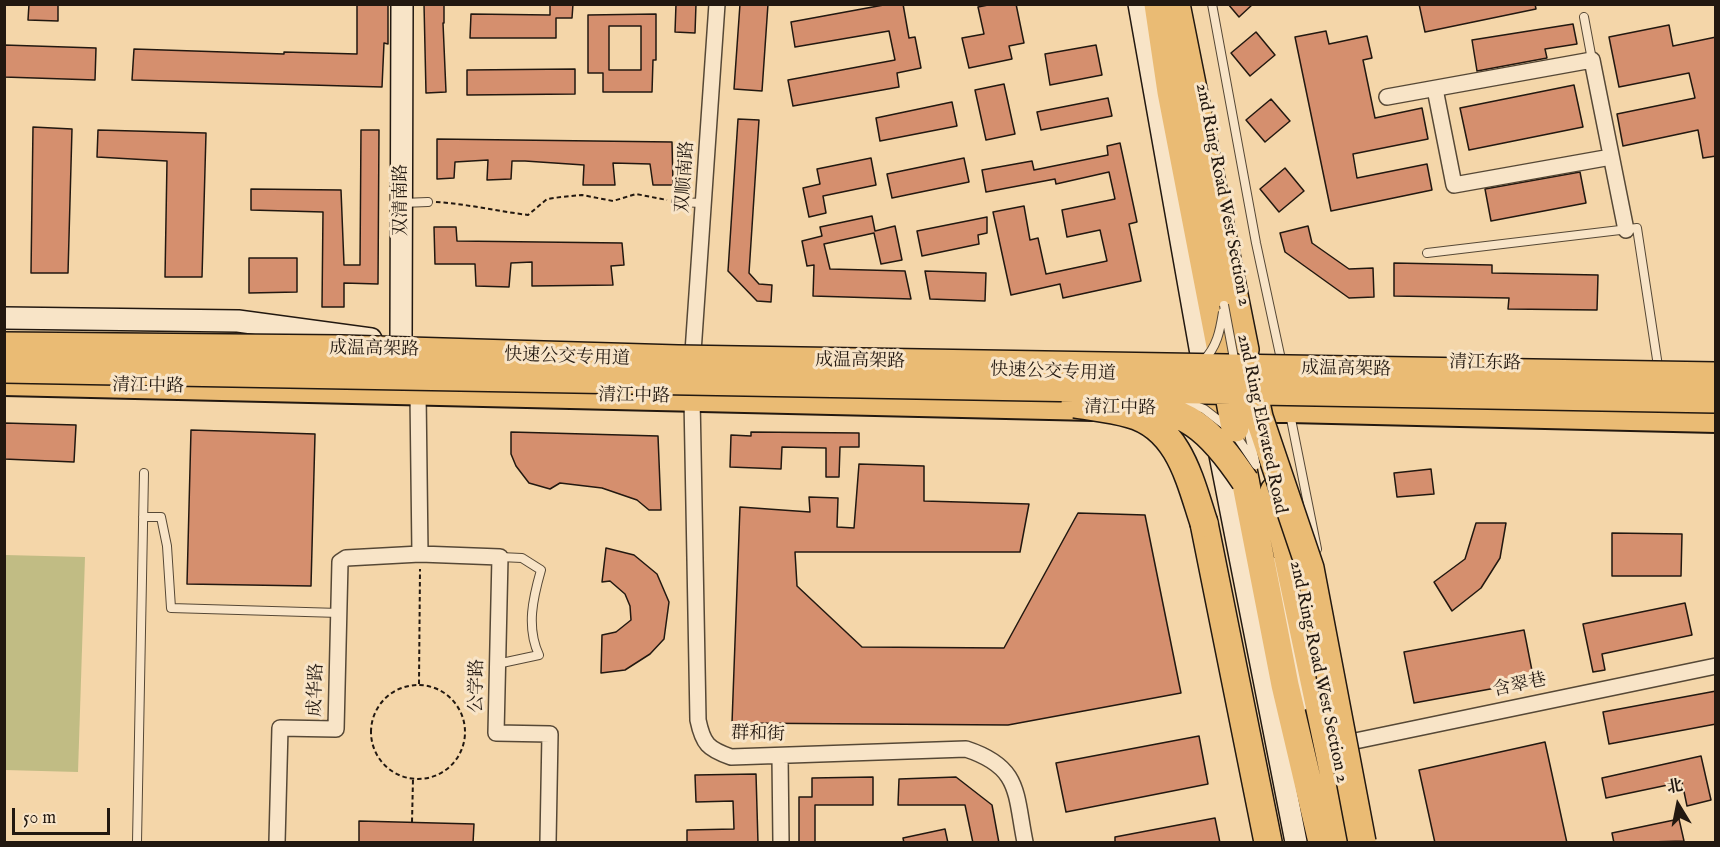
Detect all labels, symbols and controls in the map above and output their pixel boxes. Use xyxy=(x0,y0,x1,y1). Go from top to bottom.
street label: 2nd Ring Road West Section 2 xyxy=(1190,82,1254,308)
street label: 双顺南路 xyxy=(673,140,699,214)
street label: 双清南路 xyxy=(391,164,413,236)
street label: 2nd Ring Elevated Road xyxy=(1231,332,1291,516)
street label: 成温高架路 xyxy=(329,338,419,362)
street label: 快速公交专用道 xyxy=(504,345,630,371)
street label: 成温高架路 xyxy=(815,350,905,374)
street label: 清江东路 xyxy=(1449,353,1521,375)
street label: 成温高架路 xyxy=(1301,358,1391,382)
street label: 快速公交专用道 xyxy=(990,360,1116,386)
street label: 清江中路 xyxy=(112,376,184,398)
street label: 清江中路 xyxy=(598,386,670,408)
street label: 清江中路 xyxy=(1084,398,1156,420)
street label: 2nd Ring Road West Section 2 xyxy=(1284,559,1352,785)
street label: 公学路 xyxy=(467,659,489,713)
street label: 成华路 xyxy=(305,663,329,717)
street label: 含翠巷 xyxy=(1491,670,1549,702)
street label: 群和街 xyxy=(731,723,785,747)
north arrow xyxy=(1648,775,1708,835)
text: 北 xyxy=(1665,776,1684,799)
scale bar xyxy=(15,796,112,834)
text: 50 m xyxy=(23,807,56,830)

